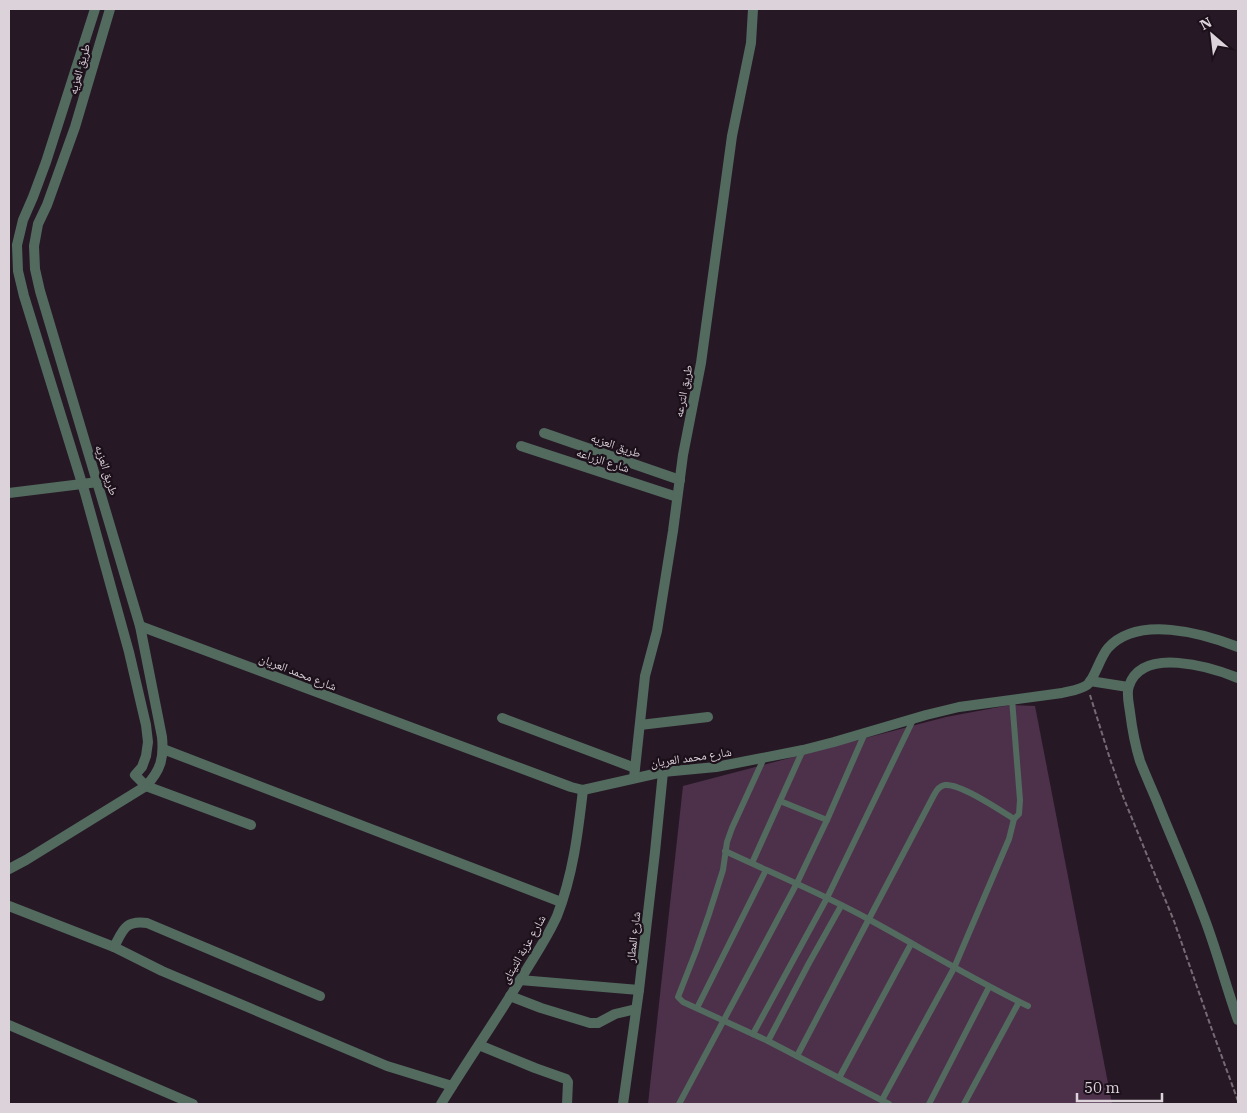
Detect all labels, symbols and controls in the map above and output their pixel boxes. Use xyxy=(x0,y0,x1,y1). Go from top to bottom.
north arrow xyxy=(1187,10,1237,60)
text: N xyxy=(1197,13,1215,34)
street label: طريق العزيه xyxy=(65,42,94,96)
street label: طريق الترعه xyxy=(671,363,696,419)
street label: طريق العزيه xyxy=(589,429,643,461)
street label: طريق العزيه xyxy=(92,443,122,497)
street label: شارع الزراعه xyxy=(574,444,631,477)
street label: شارع محمد العريان xyxy=(257,650,339,695)
street label: شارع محمد العريان xyxy=(649,744,733,771)
street label: شارع المطار xyxy=(622,911,645,964)
street label: شارع عزبة التيتاى xyxy=(497,912,550,987)
scale bar xyxy=(1077,1070,1162,1102)
text: 50 m xyxy=(1084,1078,1120,1097)

